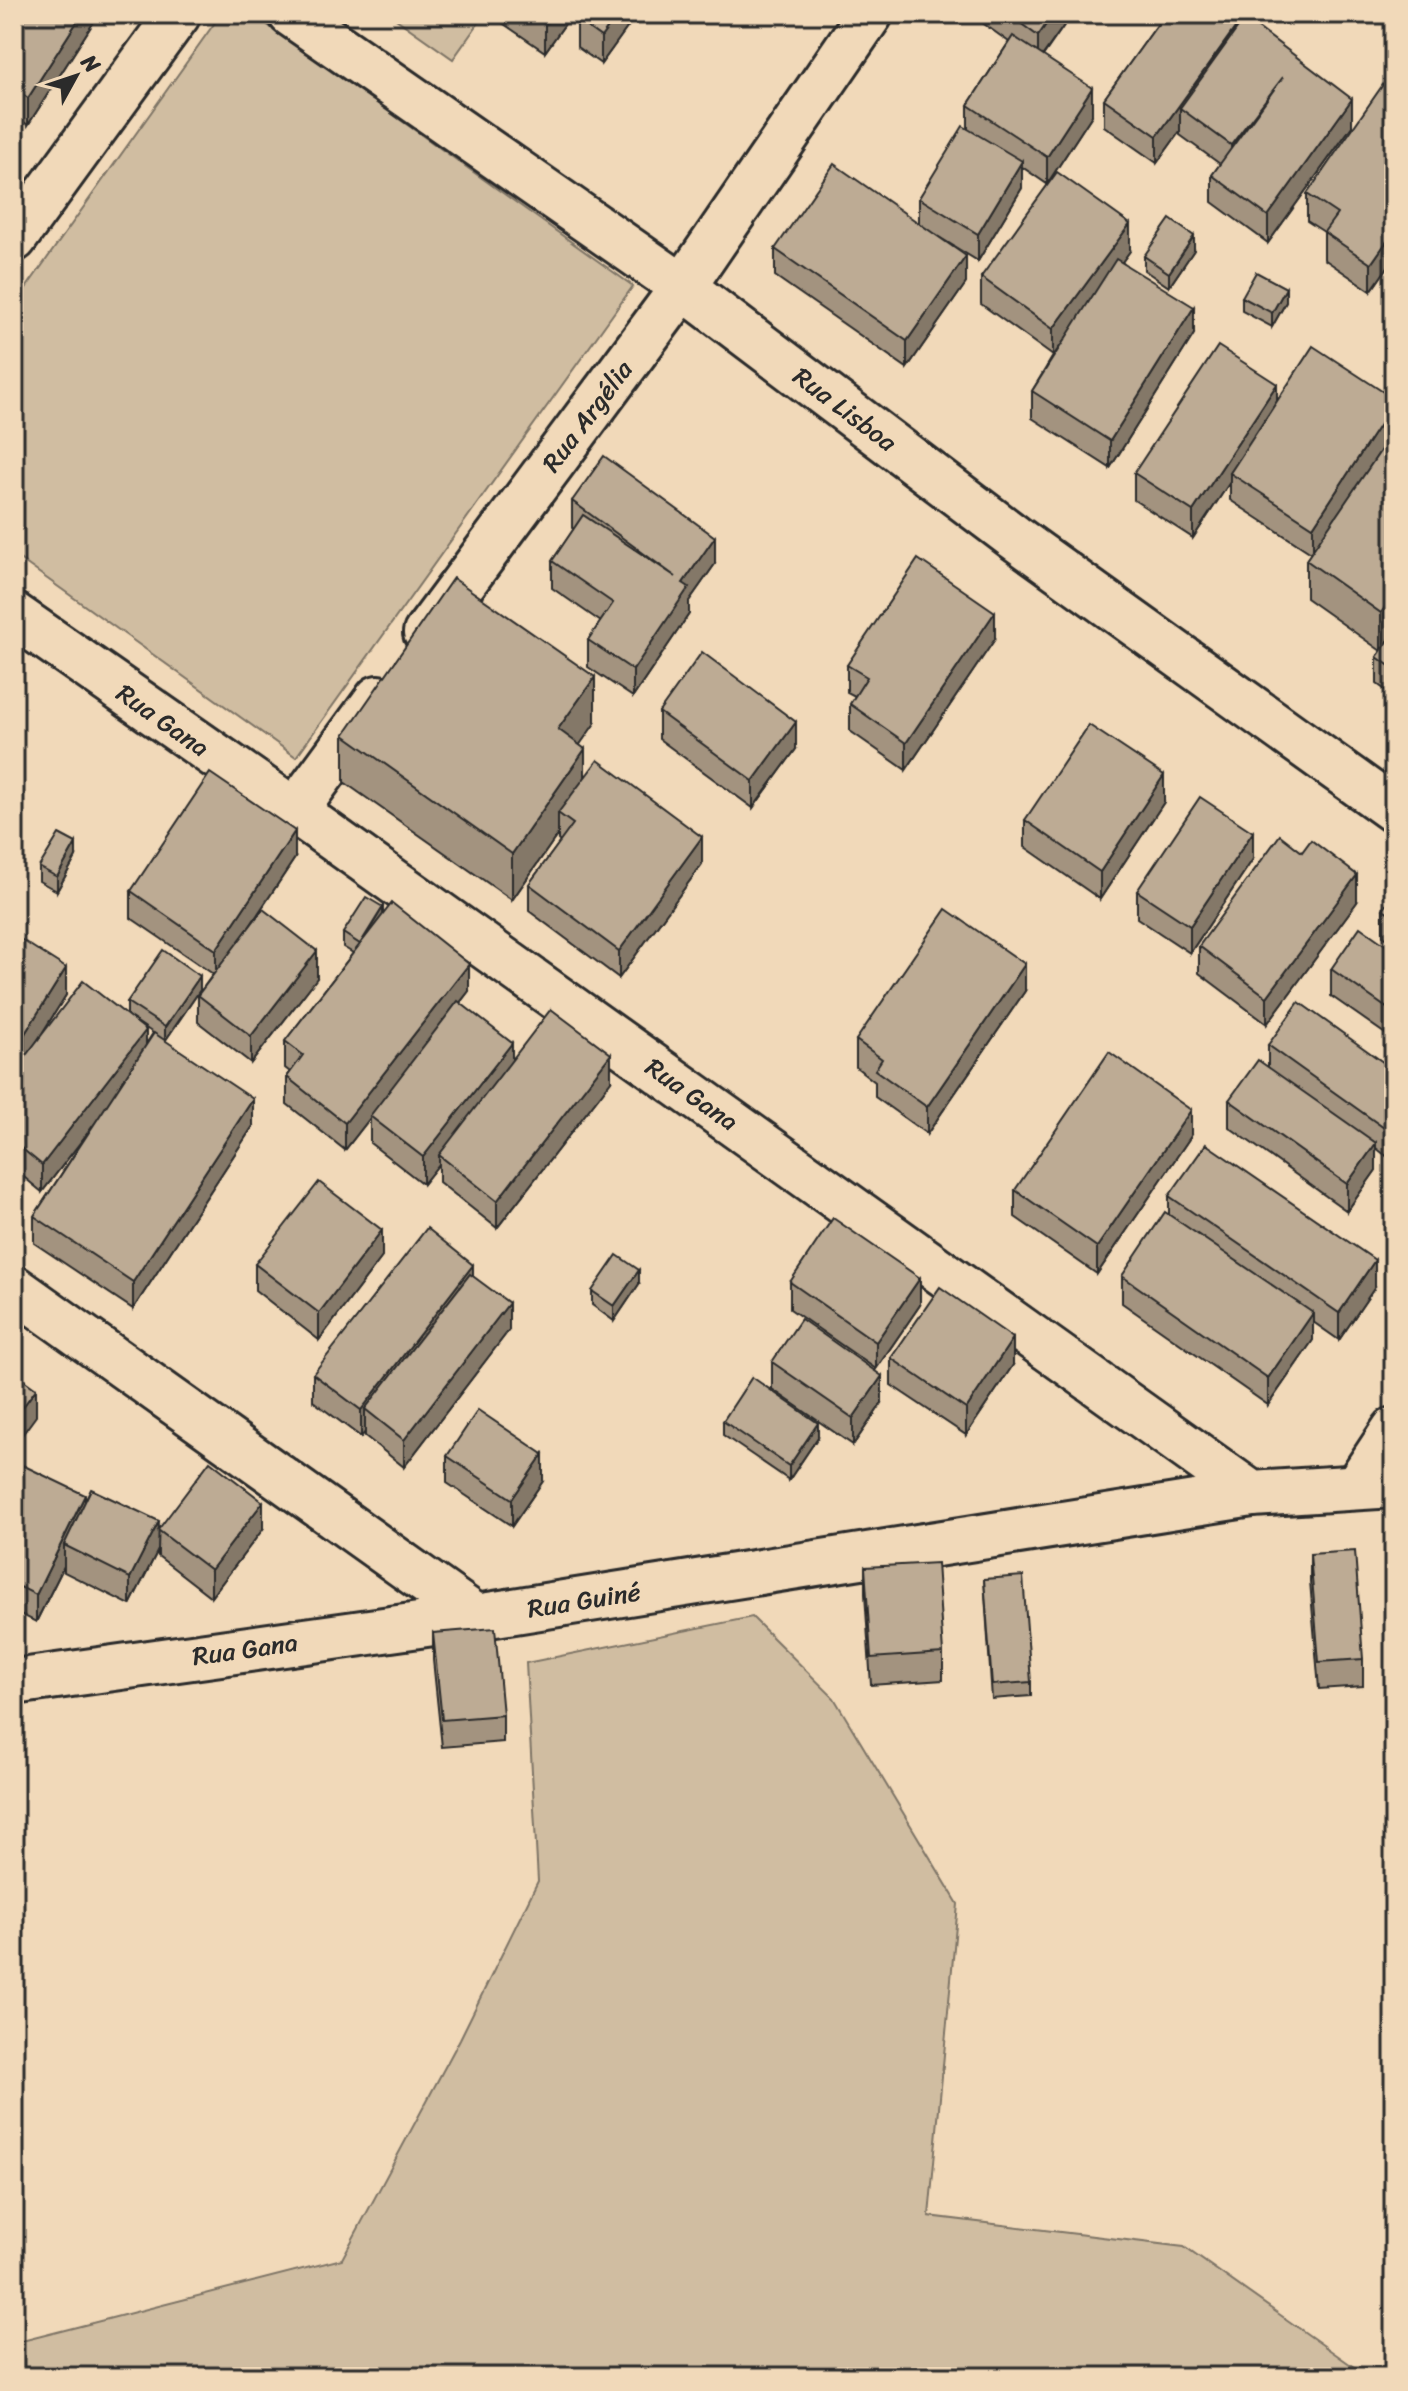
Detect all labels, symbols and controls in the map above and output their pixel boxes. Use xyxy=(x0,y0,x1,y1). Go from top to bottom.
north arrow xyxy=(36,36,116,116)
text: N xyxy=(70,44,111,82)
street label: Rua Argélia xyxy=(529,349,645,482)
street label: Rua Lisboa xyxy=(783,354,908,464)
street label: Rua Gana xyxy=(106,671,220,769)
street label: Rua Gana xyxy=(635,1045,749,1143)
street label: Rua Guiné xyxy=(524,1568,644,1632)
street label: Rua Gana xyxy=(189,1619,301,1679)

